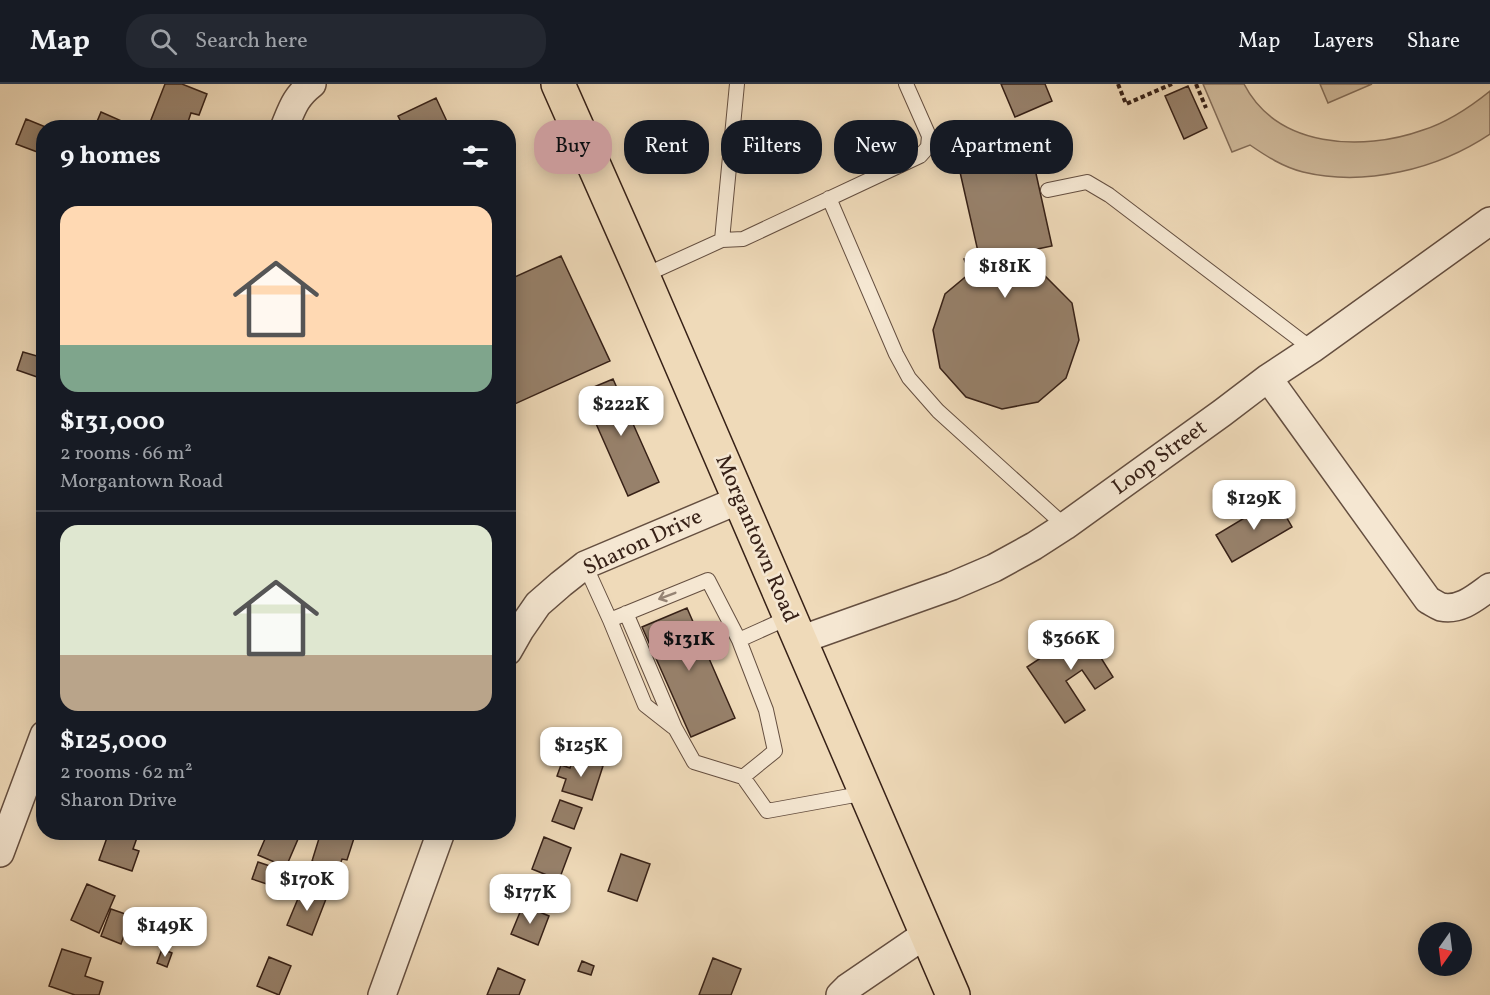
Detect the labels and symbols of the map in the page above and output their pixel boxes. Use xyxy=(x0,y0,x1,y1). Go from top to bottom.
pin: $181K xyxy=(963,248,1047,299)
pin: $222K xyxy=(579,386,663,437)
street label: Loop Street xyxy=(1106,413,1214,503)
street label: Morgantown Road xyxy=(707,450,805,628)
pin: $129K xyxy=(1212,480,1296,531)
street label: Sharon Drive xyxy=(578,502,708,584)
one-way arrow xyxy=(658,592,677,603)
pin: $366K xyxy=(1029,620,1113,671)
pin: $131K xyxy=(647,621,731,672)
pin: $125K xyxy=(539,727,623,778)
pin: $170K xyxy=(265,861,349,912)
pin: $177K xyxy=(488,874,572,925)
pin: $149K xyxy=(123,907,207,958)
north arrow xyxy=(1418,922,1472,976)

